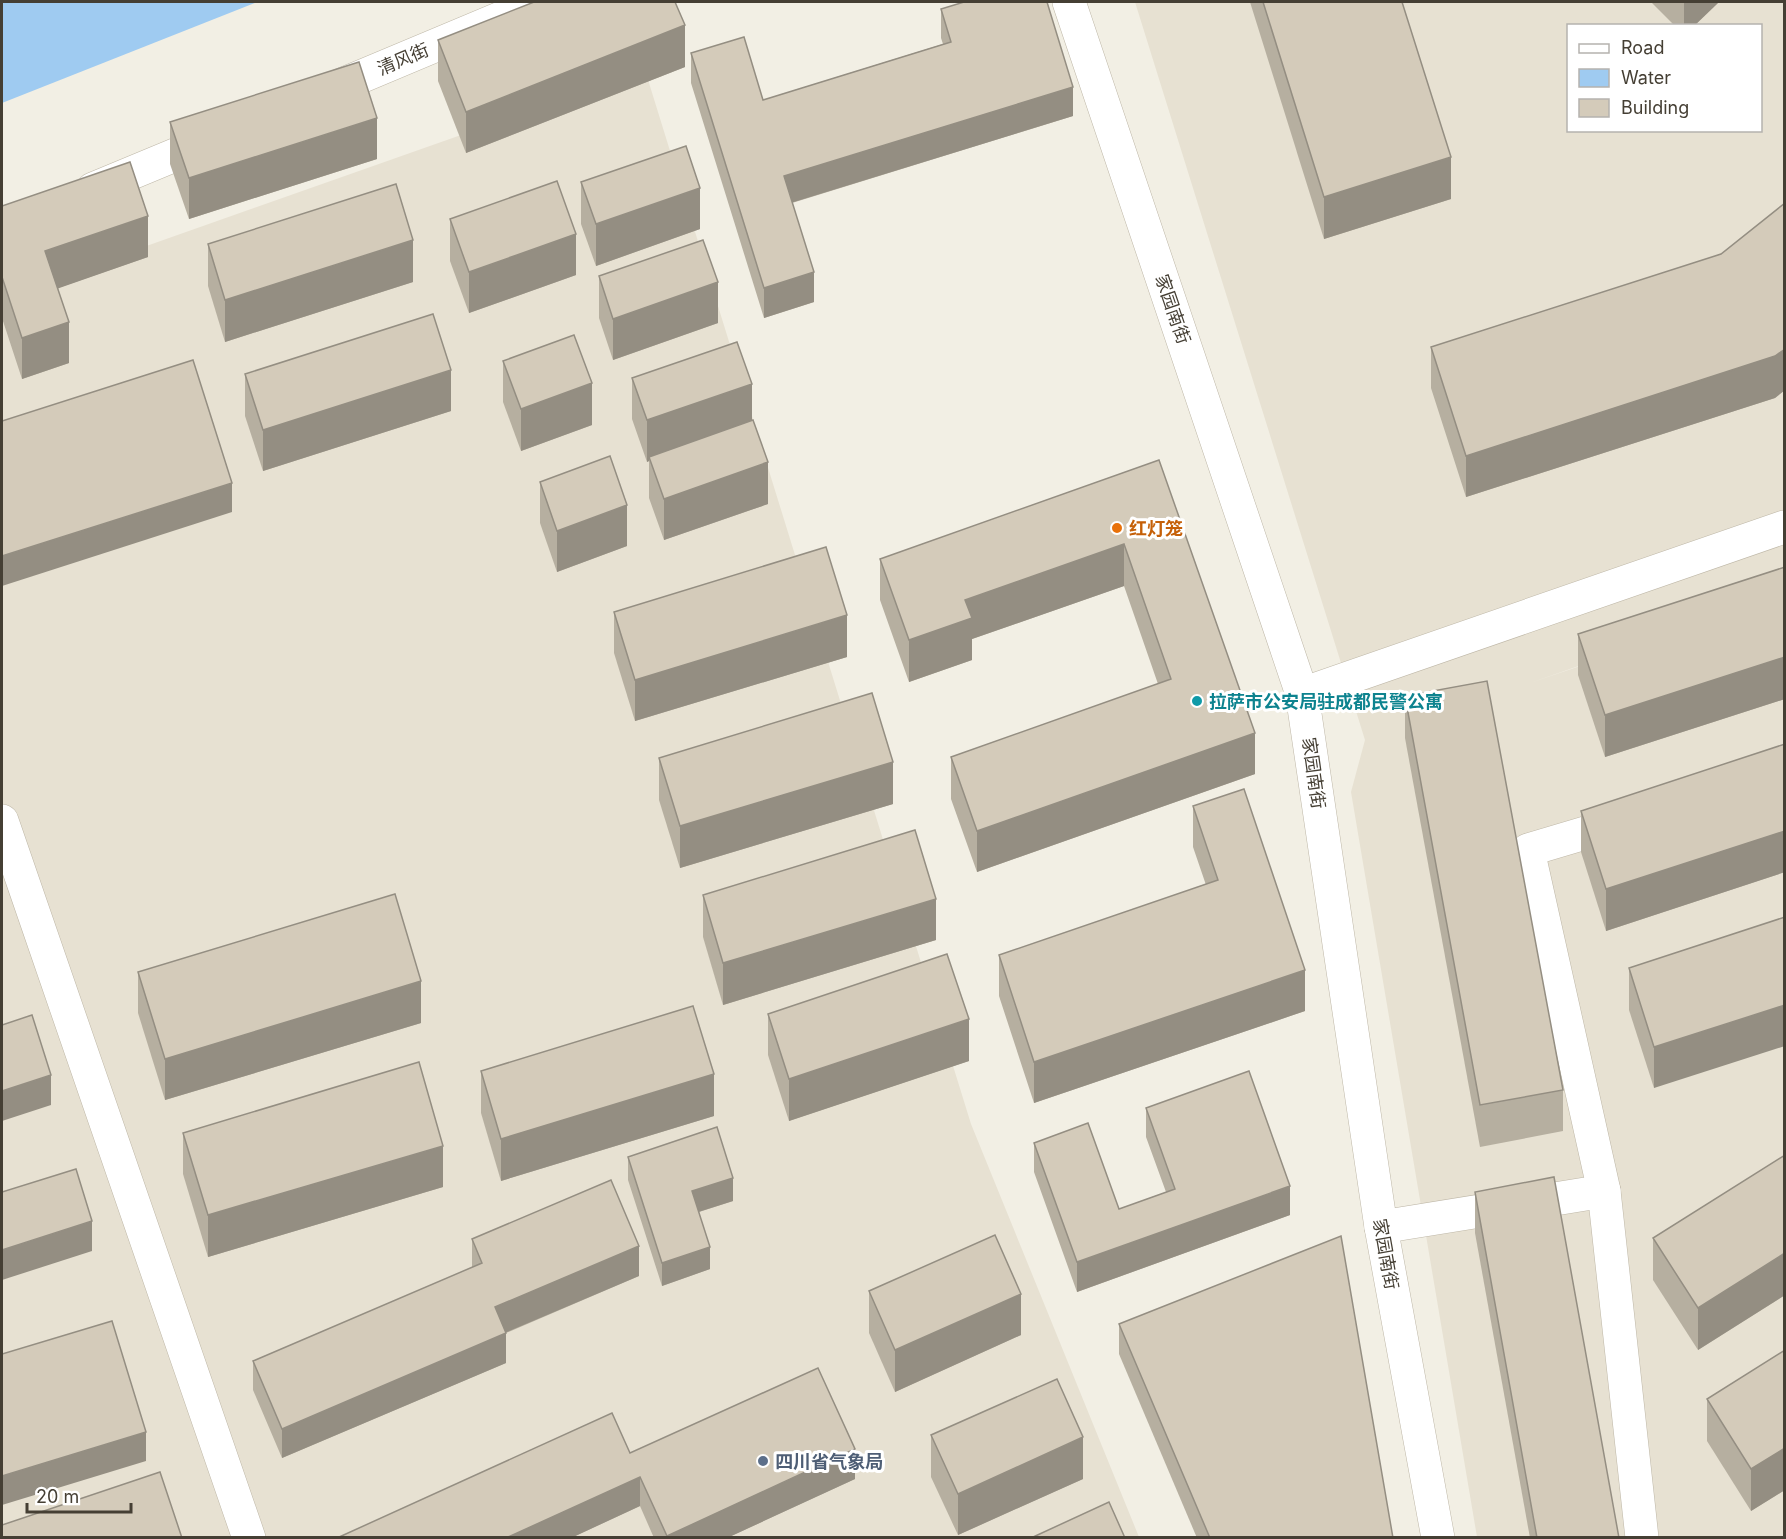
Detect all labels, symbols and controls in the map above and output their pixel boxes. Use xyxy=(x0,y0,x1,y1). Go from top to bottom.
legend xyxy=(1567,24,1762,132)
text: Road xyxy=(1621,37,1664,58)
street label: 清风街 xyxy=(374,39,432,79)
text: Water xyxy=(1621,67,1671,88)
text: Building xyxy=(1621,97,1689,118)
street label: 家园南街 xyxy=(1151,272,1195,346)
place label: 红灯笼 xyxy=(1129,518,1183,539)
marker: 红灯笼 xyxy=(1110,521,1124,535)
place label: 拉萨市公安局驻成都民警公寓 xyxy=(1209,691,1443,712)
marker: 拉萨市公安局驻成都民警公寓 xyxy=(1190,694,1204,708)
street label: 家园南街 xyxy=(1299,736,1329,810)
street label: 家园南街 xyxy=(1369,1217,1403,1291)
place label: 四川省气象局 xyxy=(775,1451,883,1472)
marker: 四川省气象局 xyxy=(756,1454,770,1468)
scale bar xyxy=(27,1476,130,1514)
text: 20 m xyxy=(36,1486,79,1507)

